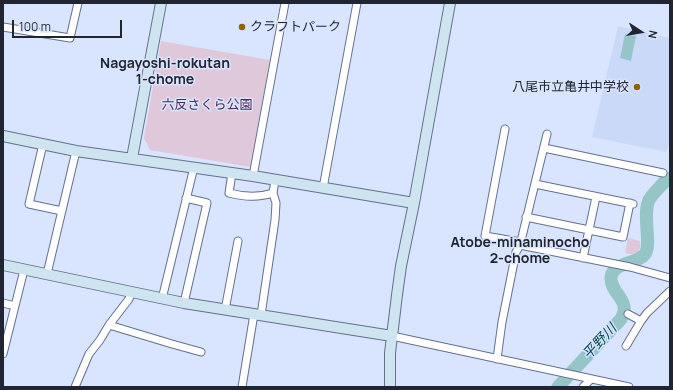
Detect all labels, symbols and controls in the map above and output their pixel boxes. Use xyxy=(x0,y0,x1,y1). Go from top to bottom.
scale bar xyxy=(14,12,124,38)
north arrow xyxy=(621,12,661,52)
text: 100 m xyxy=(19,18,51,35)
place label: クラフトパーク xyxy=(250,19,341,35)
marker: クラフトパーク xyxy=(237,22,247,32)
text: N xyxy=(645,29,661,40)
district label: Nagayoshi-rokutan 1-chome xyxy=(100,56,230,88)
place label: 八尾市立亀井中学校 xyxy=(512,79,629,95)
marker: 八尾市立亀井中学校 xyxy=(632,82,642,92)
park label: 六反さくら公園 xyxy=(162,97,252,113)
district label: Atobe-minaminocho 2-chome xyxy=(451,235,589,268)
water label: 平野川 xyxy=(580,321,620,363)

